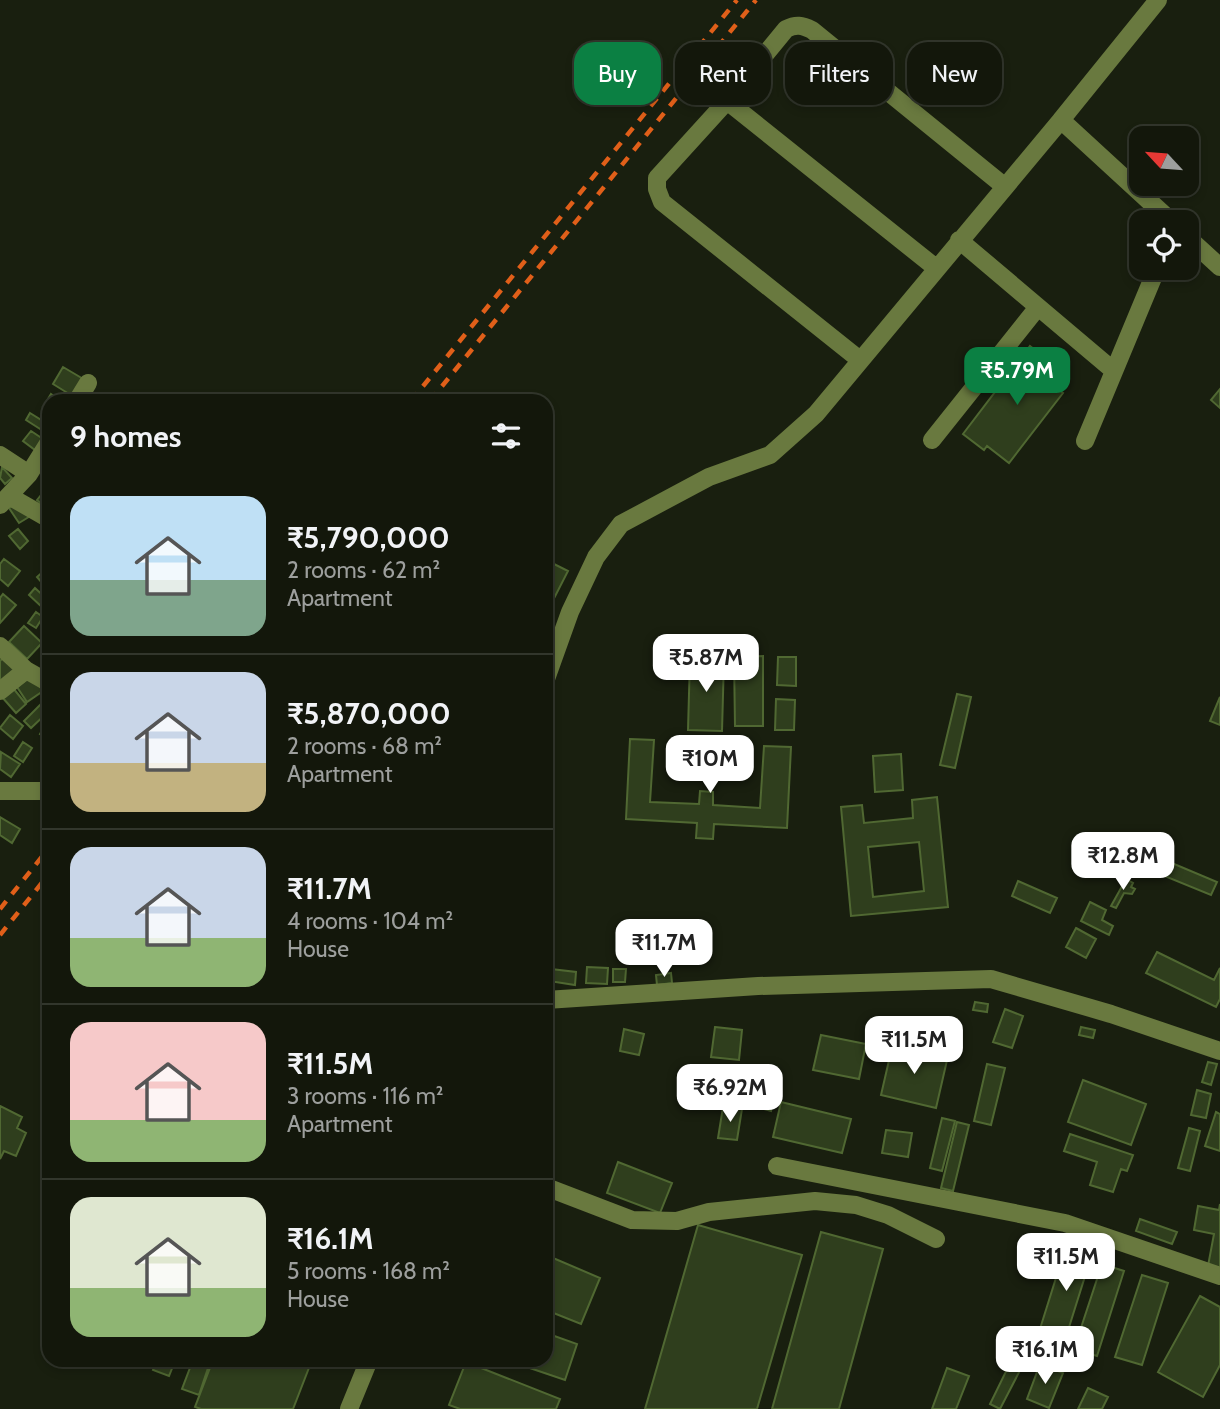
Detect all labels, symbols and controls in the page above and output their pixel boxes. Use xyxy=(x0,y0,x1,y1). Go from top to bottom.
chip: Buy xyxy=(574,42,661,105)
chip: Rent xyxy=(675,42,771,105)
chip: Filters xyxy=(785,42,893,105)
chip: New xyxy=(907,42,1002,105)
north arrow xyxy=(1129,126,1199,196)
map controls xyxy=(1129,126,1199,280)
button: locate xyxy=(1129,210,1199,280)
pin: ₹5.79M xyxy=(960,348,1074,407)
text: ₹5.79M xyxy=(980,356,1054,384)
icon: filters xyxy=(487,417,525,455)
text: 9 homes xyxy=(70,418,181,455)
text: ₹5,790,000 xyxy=(287,519,450,556)
icon: home xyxy=(126,524,210,608)
text: 2 rooms · 62 m² xyxy=(287,556,440,584)
text: Apartment xyxy=(287,584,392,612)
pin: ₹5.87M xyxy=(649,634,763,694)
text: ₹5.87M xyxy=(669,643,743,671)
text: ₹5,870,000 xyxy=(287,695,451,732)
icon: home xyxy=(126,700,210,784)
text: 2 rooms · 68 m² xyxy=(287,732,442,760)
pin: ₹10M xyxy=(669,736,751,795)
text: ₹10M xyxy=(682,744,738,772)
text: Apartment xyxy=(287,760,392,788)
pin: ₹12.8M xyxy=(1066,832,1180,892)
text: ₹12.8M xyxy=(1087,841,1159,869)
text: ₹11.7M xyxy=(287,870,372,907)
icon: home xyxy=(126,875,210,959)
text: 4 rooms · 104 m² xyxy=(287,907,453,935)
pin: ₹11.7M xyxy=(607,920,721,979)
text: ₹11.7M xyxy=(631,928,697,956)
text: House xyxy=(287,935,349,963)
pin: ₹11.5M xyxy=(857,1016,971,1076)
text: ₹11.5M xyxy=(881,1025,947,1053)
text: ₹11.5M xyxy=(287,1045,373,1082)
icon: home xyxy=(126,1050,210,1134)
pin: ₹6.92M xyxy=(673,1064,787,1124)
text: ₹6.92M xyxy=(693,1073,767,1101)
text: 3 rooms · 116 m² xyxy=(287,1082,443,1110)
text: Apartment xyxy=(287,1110,392,1138)
text: ₹16.1M xyxy=(287,1220,373,1257)
icon: home xyxy=(126,1225,210,1309)
pin: ₹11.5M xyxy=(1009,1234,1123,1293)
text: ₹11.5M xyxy=(1033,1242,1099,1270)
text: 5 rooms · 168 m² xyxy=(287,1257,450,1285)
text: House xyxy=(287,1285,349,1313)
pin: ₹16.1M xyxy=(988,1326,1102,1386)
text: ₹16.1M xyxy=(1012,1335,1078,1363)

